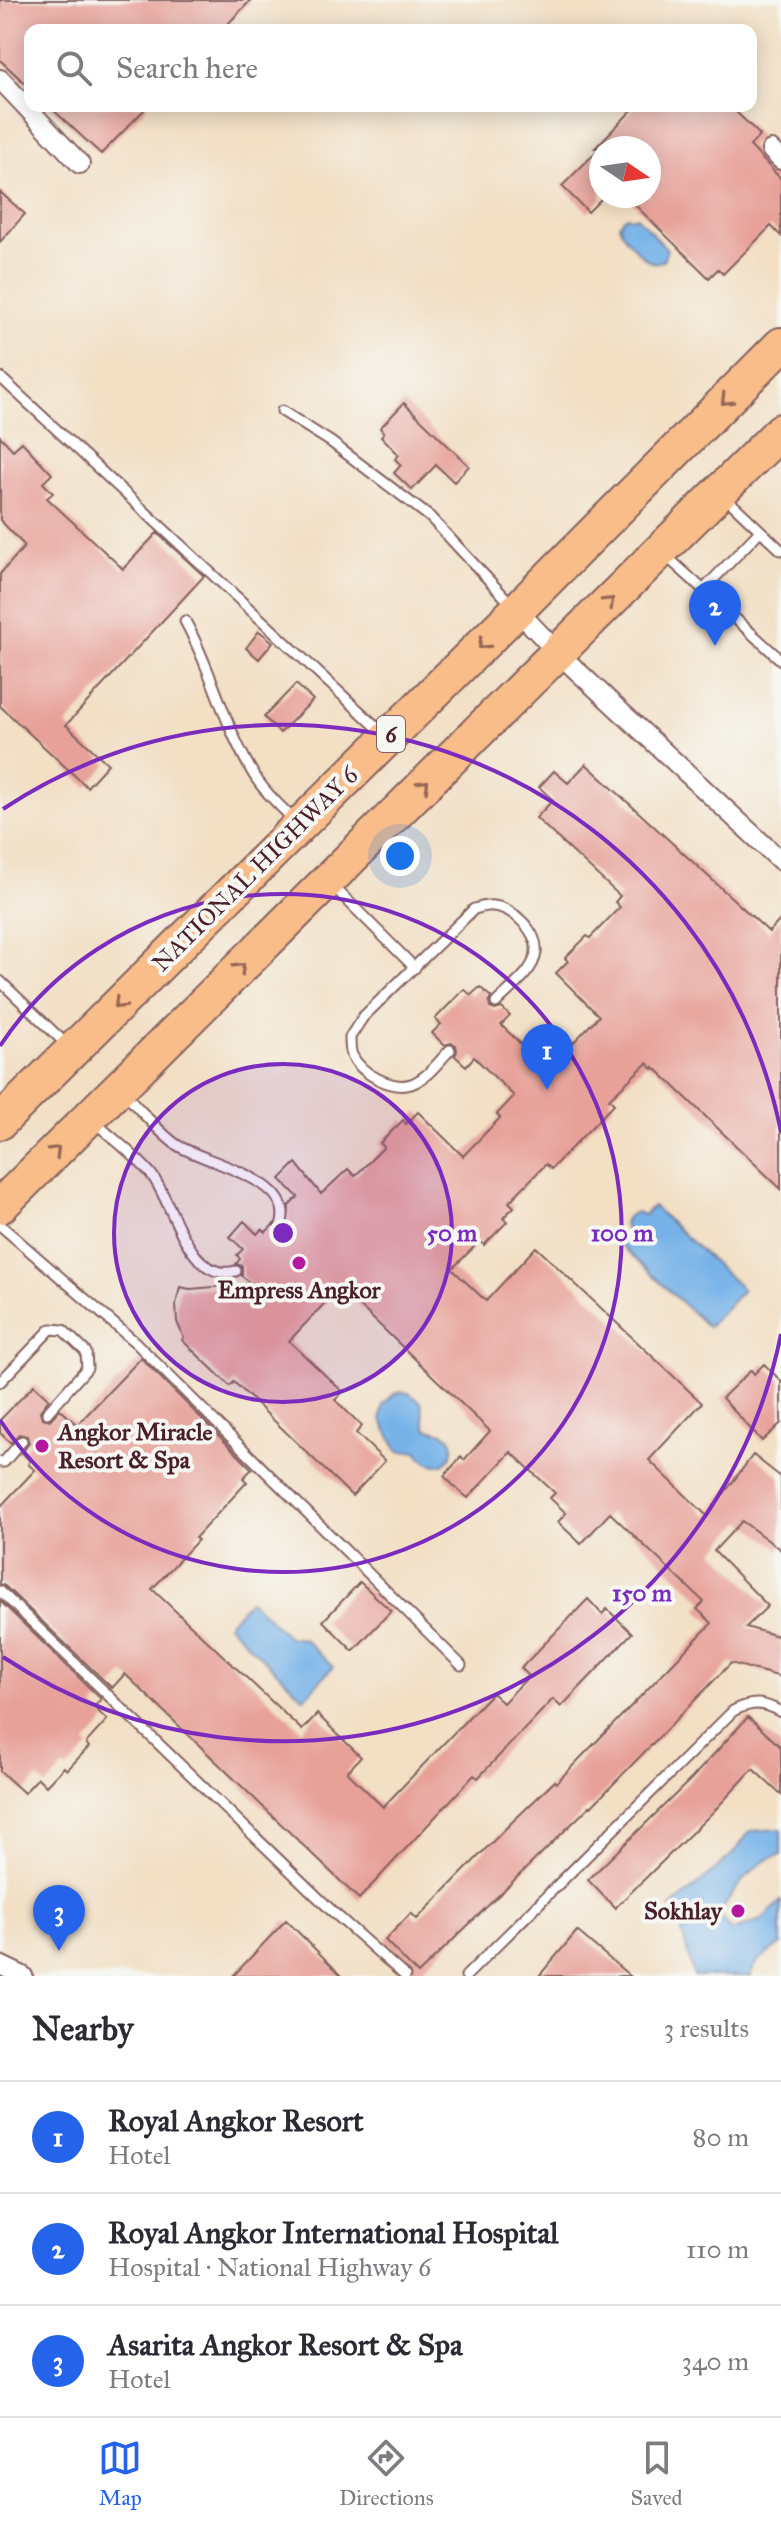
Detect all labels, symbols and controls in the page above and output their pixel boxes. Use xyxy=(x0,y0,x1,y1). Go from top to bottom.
search box xyxy=(24,24,757,112)
icon: search xyxy=(52,46,96,90)
text: Search here xyxy=(116,50,258,86)
north arrow xyxy=(589,136,661,208)
one-way arrow xyxy=(721,391,735,405)
pin: 2 xyxy=(689,580,741,646)
one-way arrow xyxy=(600,597,614,611)
one-way arrow xyxy=(478,635,492,649)
road number: 6 xyxy=(377,716,405,752)
street label: NATIONAL HIGHWAY 6 xyxy=(146,759,365,978)
one-way arrow xyxy=(415,780,429,794)
your location xyxy=(380,836,420,876)
one-way arrow xyxy=(231,963,245,977)
one-way arrow xyxy=(114,995,128,1009)
pin: 1 xyxy=(521,1024,573,1090)
one-way arrow xyxy=(46,1146,60,1160)
text: 50 m xyxy=(427,1218,478,1248)
text: 100 m xyxy=(591,1218,654,1248)
centre of rings xyxy=(269,1219,297,1247)
marker: Empress Angkor xyxy=(290,1254,308,1272)
place label: Empress Angkor xyxy=(217,1275,382,1305)
place label: Angkor Miracle Resort & Spa xyxy=(56,1417,213,1475)
marker: Angkor Miracle Resort & Spa xyxy=(33,1437,51,1455)
text: 150 m xyxy=(612,1578,673,1608)
pin: 3 xyxy=(33,1885,85,1951)
place label: Sokhlay xyxy=(644,1896,724,1926)
marker: Sokhlay xyxy=(729,1902,747,1920)
text: Nearby xyxy=(32,2008,134,2049)
text: 3 results xyxy=(664,2012,749,2044)
text: Royal Angkor Resort xyxy=(108,2103,364,2139)
text: 1 xyxy=(53,2121,63,2153)
text: 80 m xyxy=(693,2121,749,2153)
text: Hotel xyxy=(108,2139,171,2171)
text: Royal Angkor International Hospital xyxy=(108,2215,558,2251)
text: 2 xyxy=(52,2233,64,2265)
text: 110 m xyxy=(686,2233,749,2265)
text: Hospital · National Highway 6 xyxy=(108,2251,431,2283)
text: Asarita Angkor Resort & Spa xyxy=(108,2327,463,2363)
text: 3 xyxy=(53,2345,63,2377)
text: 340 m xyxy=(682,2345,749,2377)
text: Hotel xyxy=(108,2363,171,2395)
tab: Map xyxy=(98,2436,142,2511)
tab: Directions xyxy=(339,2436,434,2511)
tab: Saved xyxy=(630,2436,683,2511)

